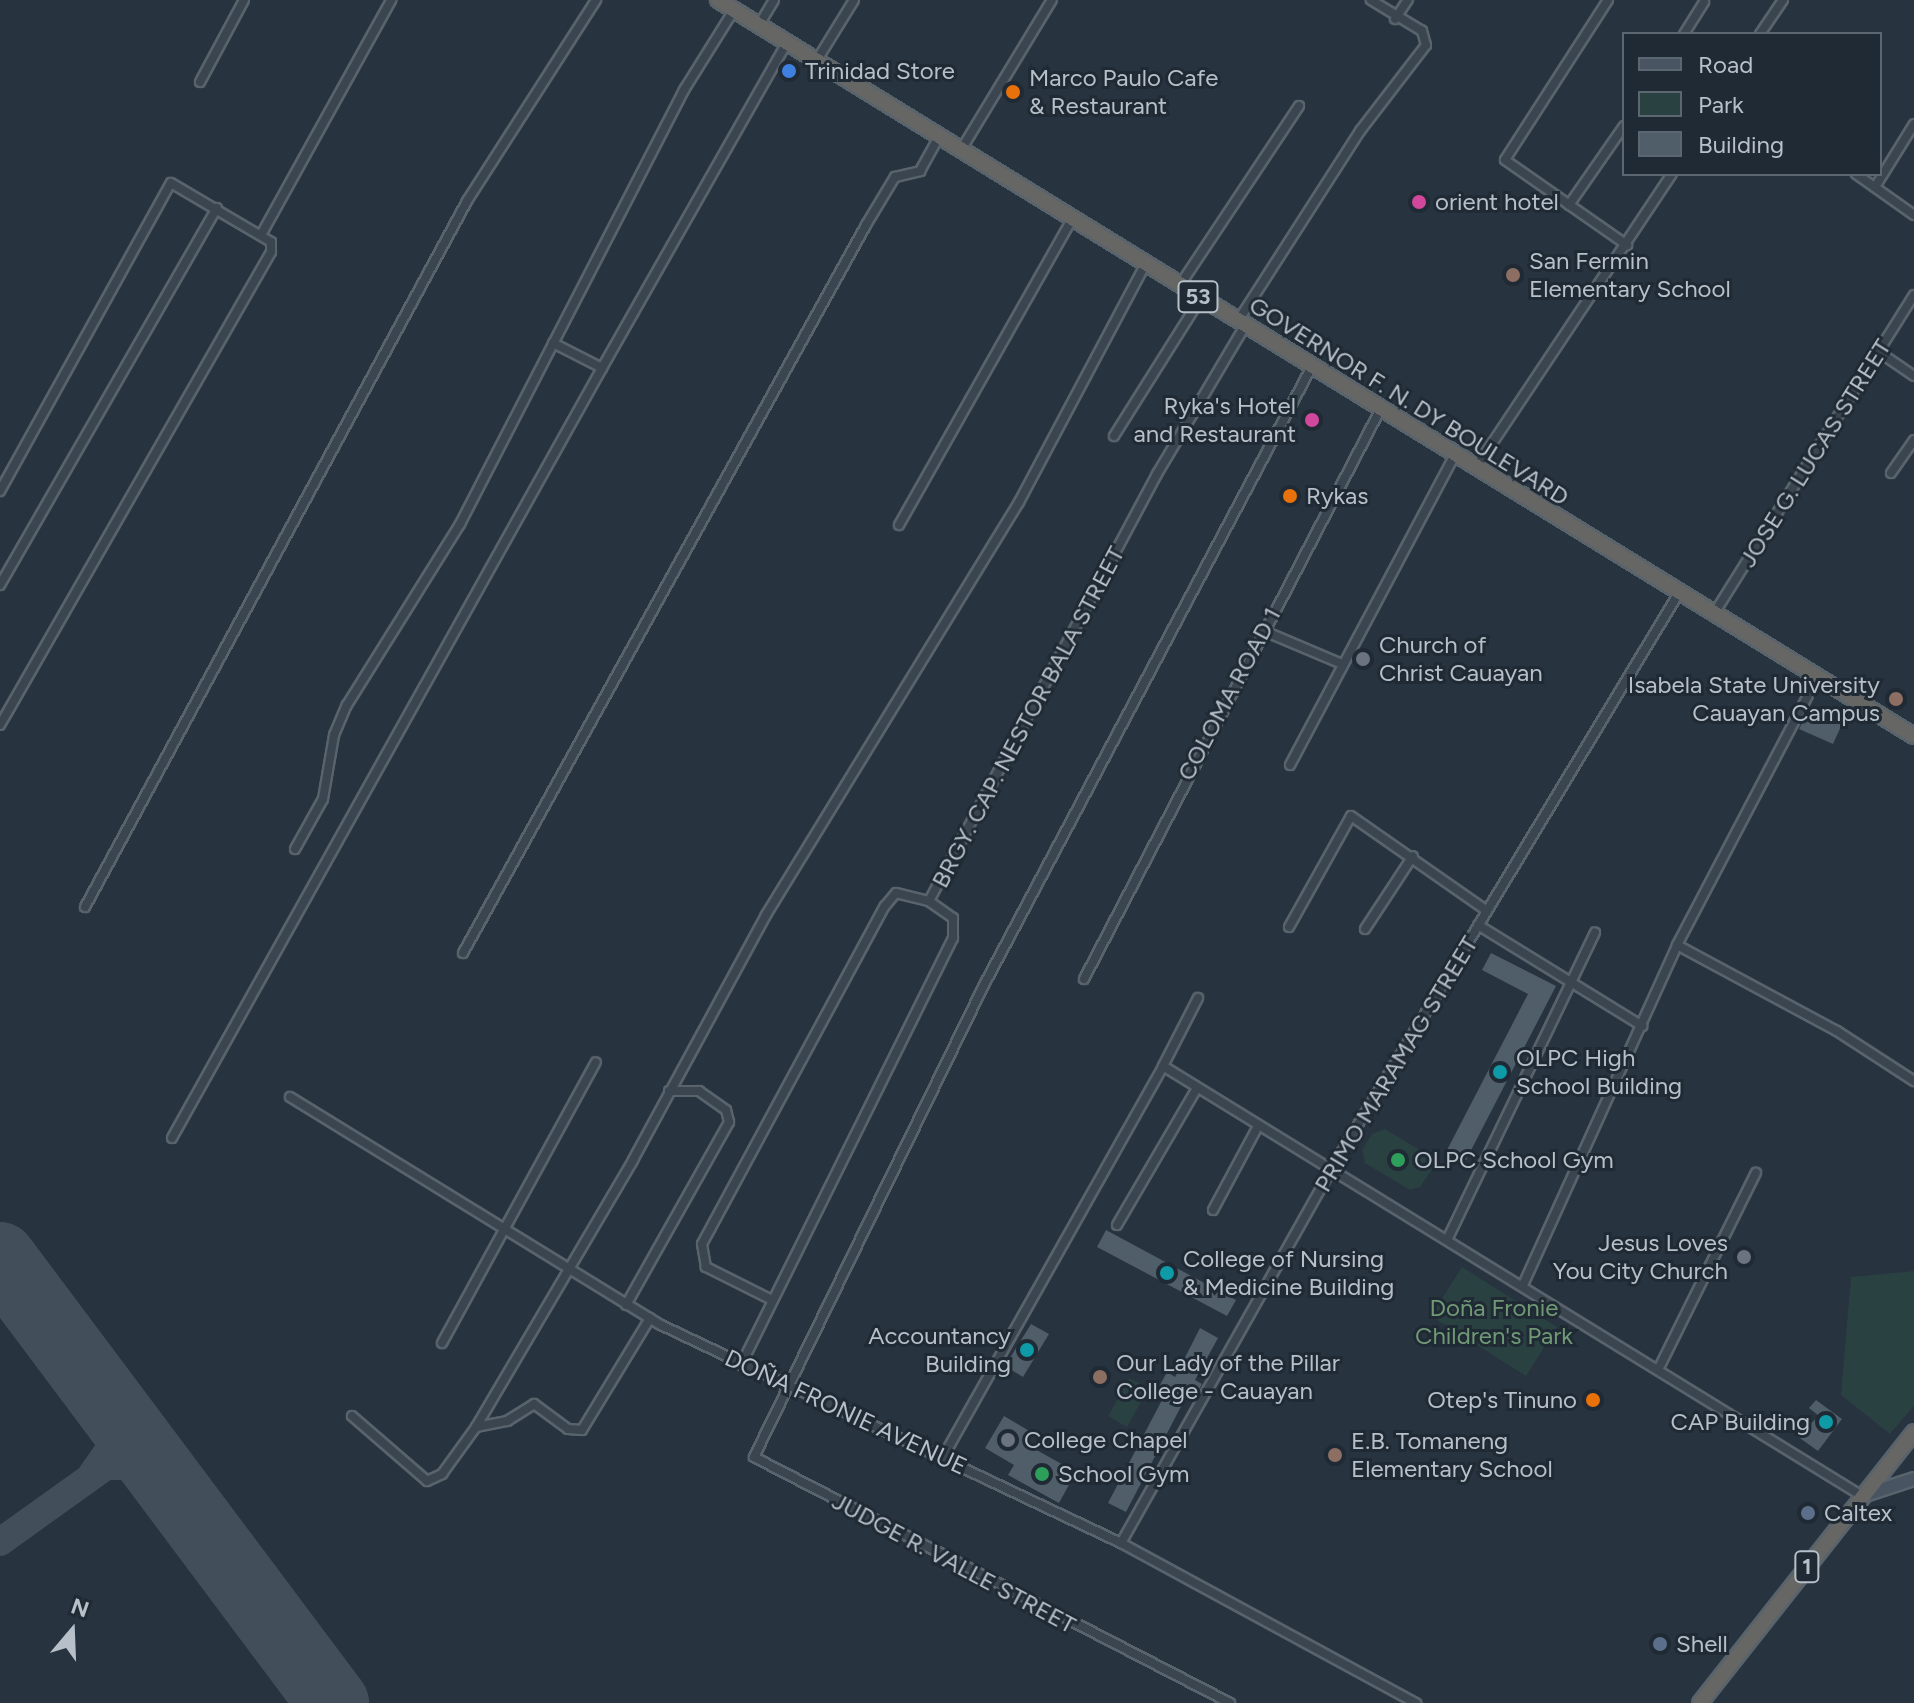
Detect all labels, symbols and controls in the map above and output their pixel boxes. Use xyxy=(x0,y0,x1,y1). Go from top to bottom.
legend xyxy=(1622,32,1882,176)
text: Road xyxy=(1698,50,1753,79)
place label: Trinidad Store xyxy=(805,57,955,85)
marker: Trinidad Store xyxy=(780,62,798,80)
place label: Marco Paulo Cafe & Restaurant xyxy=(1029,64,1218,120)
marker: Marco Paulo Cafe & Restaurant xyxy=(1004,83,1022,101)
text: Park xyxy=(1698,90,1744,119)
text: Building xyxy=(1698,130,1784,159)
place label: orient hotel xyxy=(1435,188,1559,216)
marker: orient hotel xyxy=(1410,193,1428,211)
place label: San Fermin Elementary School xyxy=(1529,247,1731,303)
marker: San Fermin Elementary School xyxy=(1504,266,1522,284)
road number: 53 xyxy=(1176,279,1220,315)
street label: GOVERNOR F. N. DY BOULEVARD xyxy=(1244,290,1574,512)
street label: JOSE G. LUCAS STREET xyxy=(1733,334,1897,572)
place label: Ryka's Hotel and Restaurant xyxy=(1134,392,1296,448)
marker: Ryka's Hotel and Restaurant xyxy=(1303,411,1321,429)
place label: Rykas xyxy=(1306,482,1368,510)
marker: Rykas xyxy=(1281,487,1299,505)
street label: BRGY. CAP. NESTOR BALA STREET xyxy=(926,541,1130,893)
street label: COLOMA ROAD 1 xyxy=(1171,603,1287,785)
place label: Church of Christ Cauayan xyxy=(1379,631,1543,687)
marker: Church of Christ Cauayan xyxy=(1354,650,1372,668)
place label: Isabela State University Cauayan Campus xyxy=(1628,671,1880,727)
marker: Isabela State University Cauayan Campus xyxy=(1887,690,1905,708)
street label: PRIMO MARAMAG STREET xyxy=(1308,931,1484,1197)
place label: OLPC High School Building xyxy=(1516,1044,1682,1100)
marker: OLPC High School Building xyxy=(1491,1063,1509,1081)
place label: OLPC School Gym xyxy=(1414,1146,1614,1174)
marker: OLPC School Gym xyxy=(1389,1151,1407,1169)
place label: Jesus Loves You City Church xyxy=(1553,1229,1728,1285)
place label: College of Nursing & Medicine Building xyxy=(1183,1245,1394,1301)
marker: Jesus Loves You City Church xyxy=(1735,1248,1753,1266)
marker: College of Nursing & Medicine Building xyxy=(1158,1264,1176,1282)
park label: Doña Fronie Children's Park xyxy=(1415,1294,1573,1350)
place label: Accountancy Building xyxy=(868,1322,1011,1378)
marker: Accountancy Building xyxy=(1018,1341,1036,1359)
street label: DOÑA FRONIE AVENUE xyxy=(720,1343,972,1481)
place label: Our Lady of the Pillar College - Cauayan xyxy=(1116,1349,1340,1405)
marker: Our Lady of the Pillar College - Cauayan xyxy=(1091,1368,1109,1386)
place label: Otep's Tinuno xyxy=(1427,1386,1577,1414)
marker: Otep's Tinuno xyxy=(1584,1391,1602,1409)
place label: CAP Building xyxy=(1671,1408,1810,1436)
marker: CAP Building xyxy=(1817,1413,1835,1431)
place label: College Chapel xyxy=(1024,1426,1188,1454)
place label: E.B. Tomaneng Elementary School xyxy=(1351,1427,1553,1483)
marker: College Chapel xyxy=(999,1431,1017,1449)
marker: E.B. Tomaneng Elementary School xyxy=(1326,1446,1344,1464)
place label: School Gym xyxy=(1058,1460,1189,1488)
marker: School Gym xyxy=(1033,1465,1051,1483)
street label: JUDGE R. VALLE STREET xyxy=(827,1486,1081,1640)
place label: Caltex xyxy=(1824,1499,1892,1527)
marker: Caltex xyxy=(1799,1504,1817,1522)
road number: 1 xyxy=(1793,1549,1821,1585)
north arrow xyxy=(32,1591,112,1671)
text: N xyxy=(68,1592,92,1623)
place label: Shell xyxy=(1676,1630,1728,1658)
marker: Shell xyxy=(1651,1635,1669,1653)

